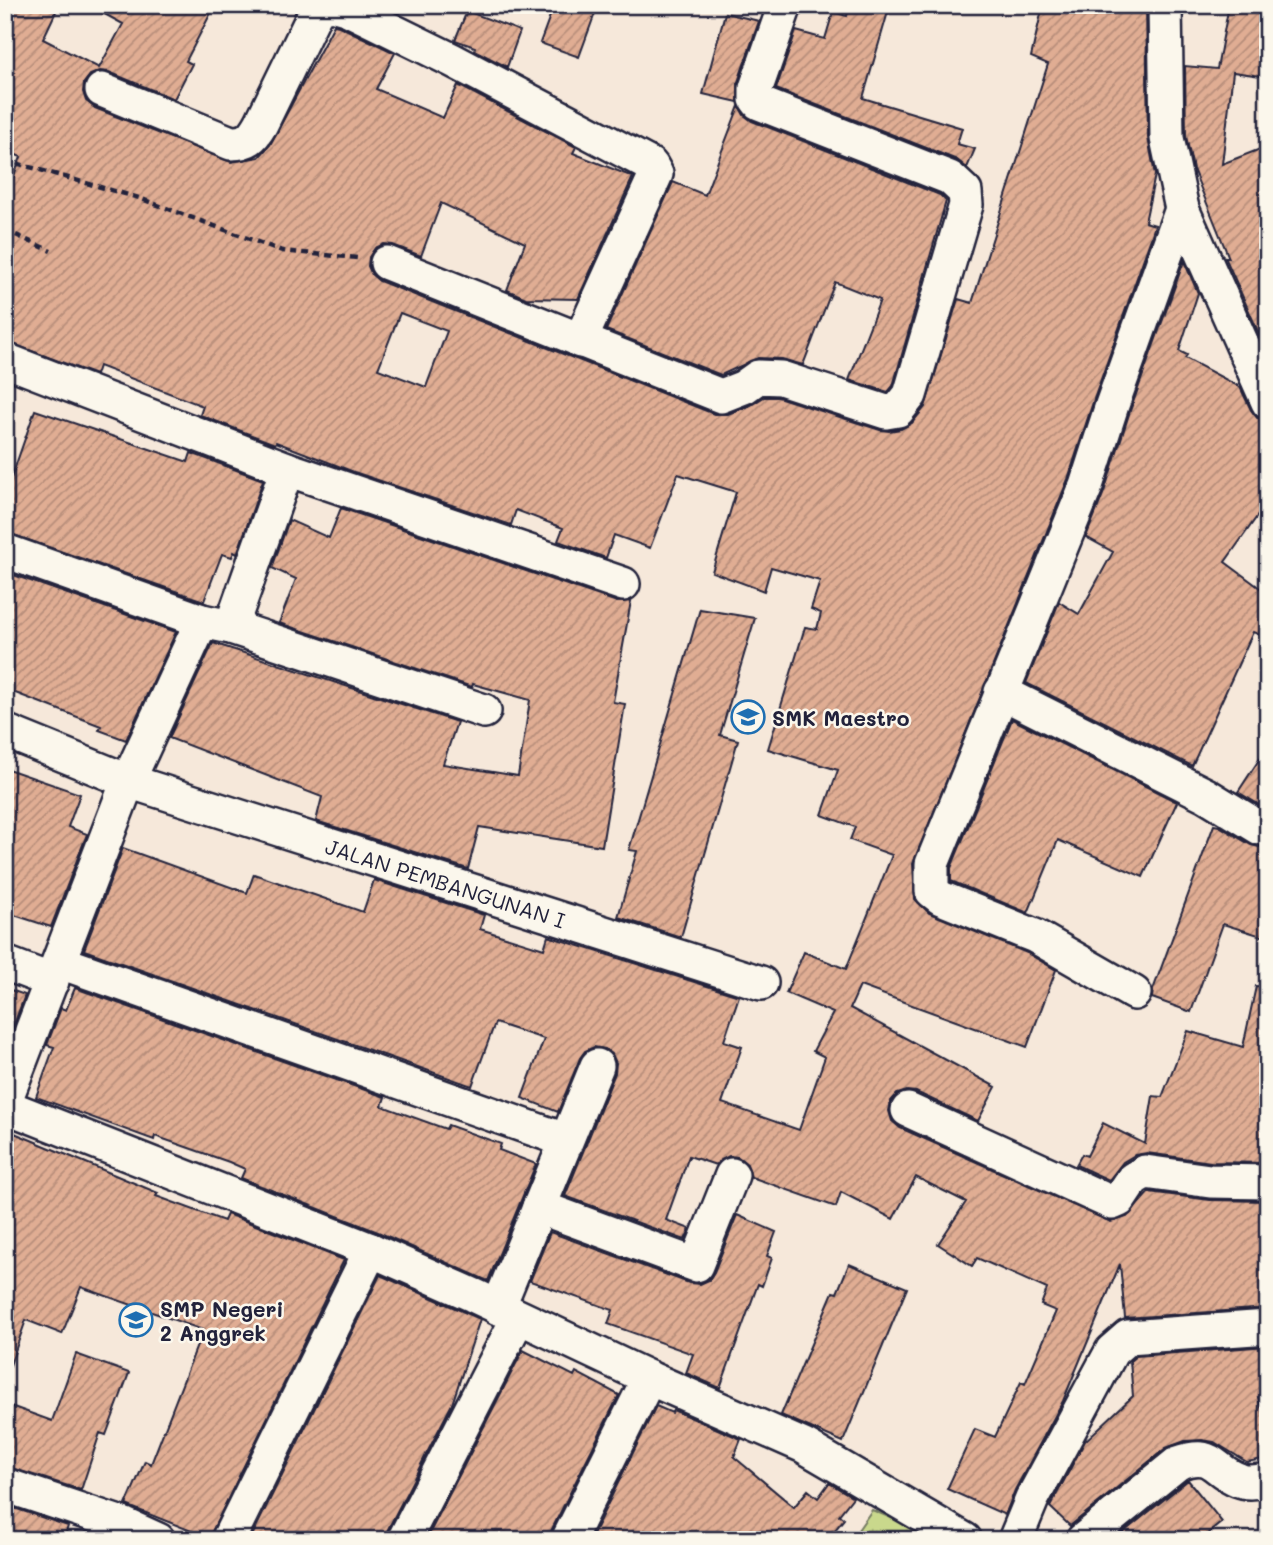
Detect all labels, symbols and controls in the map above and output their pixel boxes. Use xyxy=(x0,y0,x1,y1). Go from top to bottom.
school or university icon: SMK Maestro xyxy=(729,698,767,736)
place label: SMK Maestro xyxy=(772,704,910,731)
street label: JALAN PEMBANGUNAN I xyxy=(322,831,569,933)
place label: SMP Negeri 2 Anggrek xyxy=(160,1295,284,1346)
school or university icon: SMP Negeri 2 Anggrek xyxy=(117,1301,155,1339)

